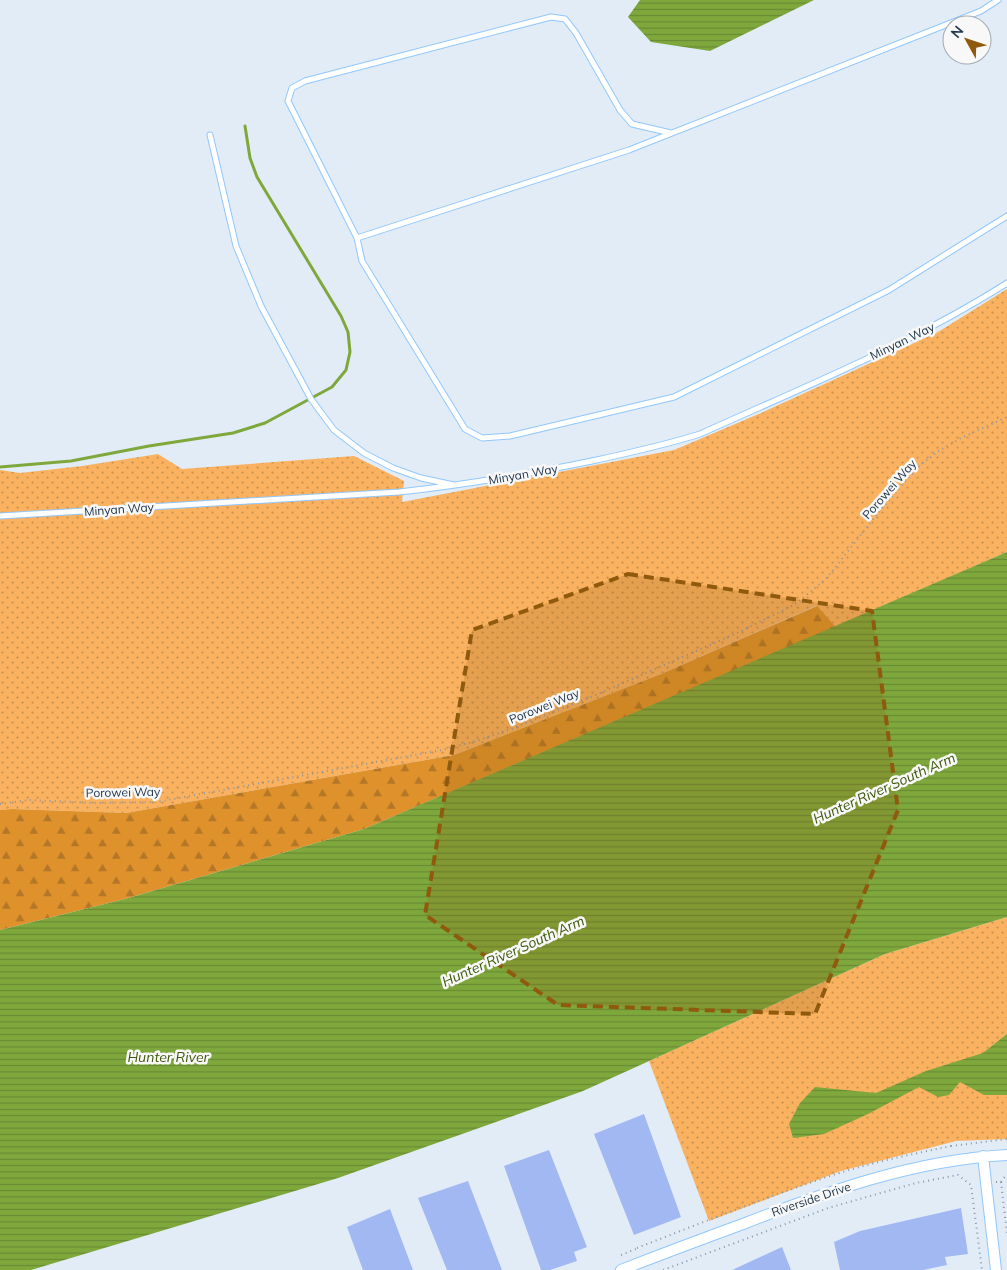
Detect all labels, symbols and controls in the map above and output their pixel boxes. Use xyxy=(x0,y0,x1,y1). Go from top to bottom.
north arrow xyxy=(942,15,992,65)
text: N xyxy=(947,22,967,41)
street label: Minyan Way xyxy=(867,319,937,363)
street label: Porowei Way xyxy=(859,456,919,522)
street label: Minyan Way xyxy=(487,460,559,487)
street label: Minyan Way xyxy=(84,499,155,519)
street label: Porowei Way xyxy=(507,685,582,727)
water label: Hunter River South Arm xyxy=(810,748,958,828)
street label: Porowei Way xyxy=(86,784,161,800)
water label: Hunter River South Arm xyxy=(439,911,587,991)
water label: Hunter River xyxy=(127,1048,210,1066)
street label: Riverside Drive xyxy=(769,1178,853,1220)

